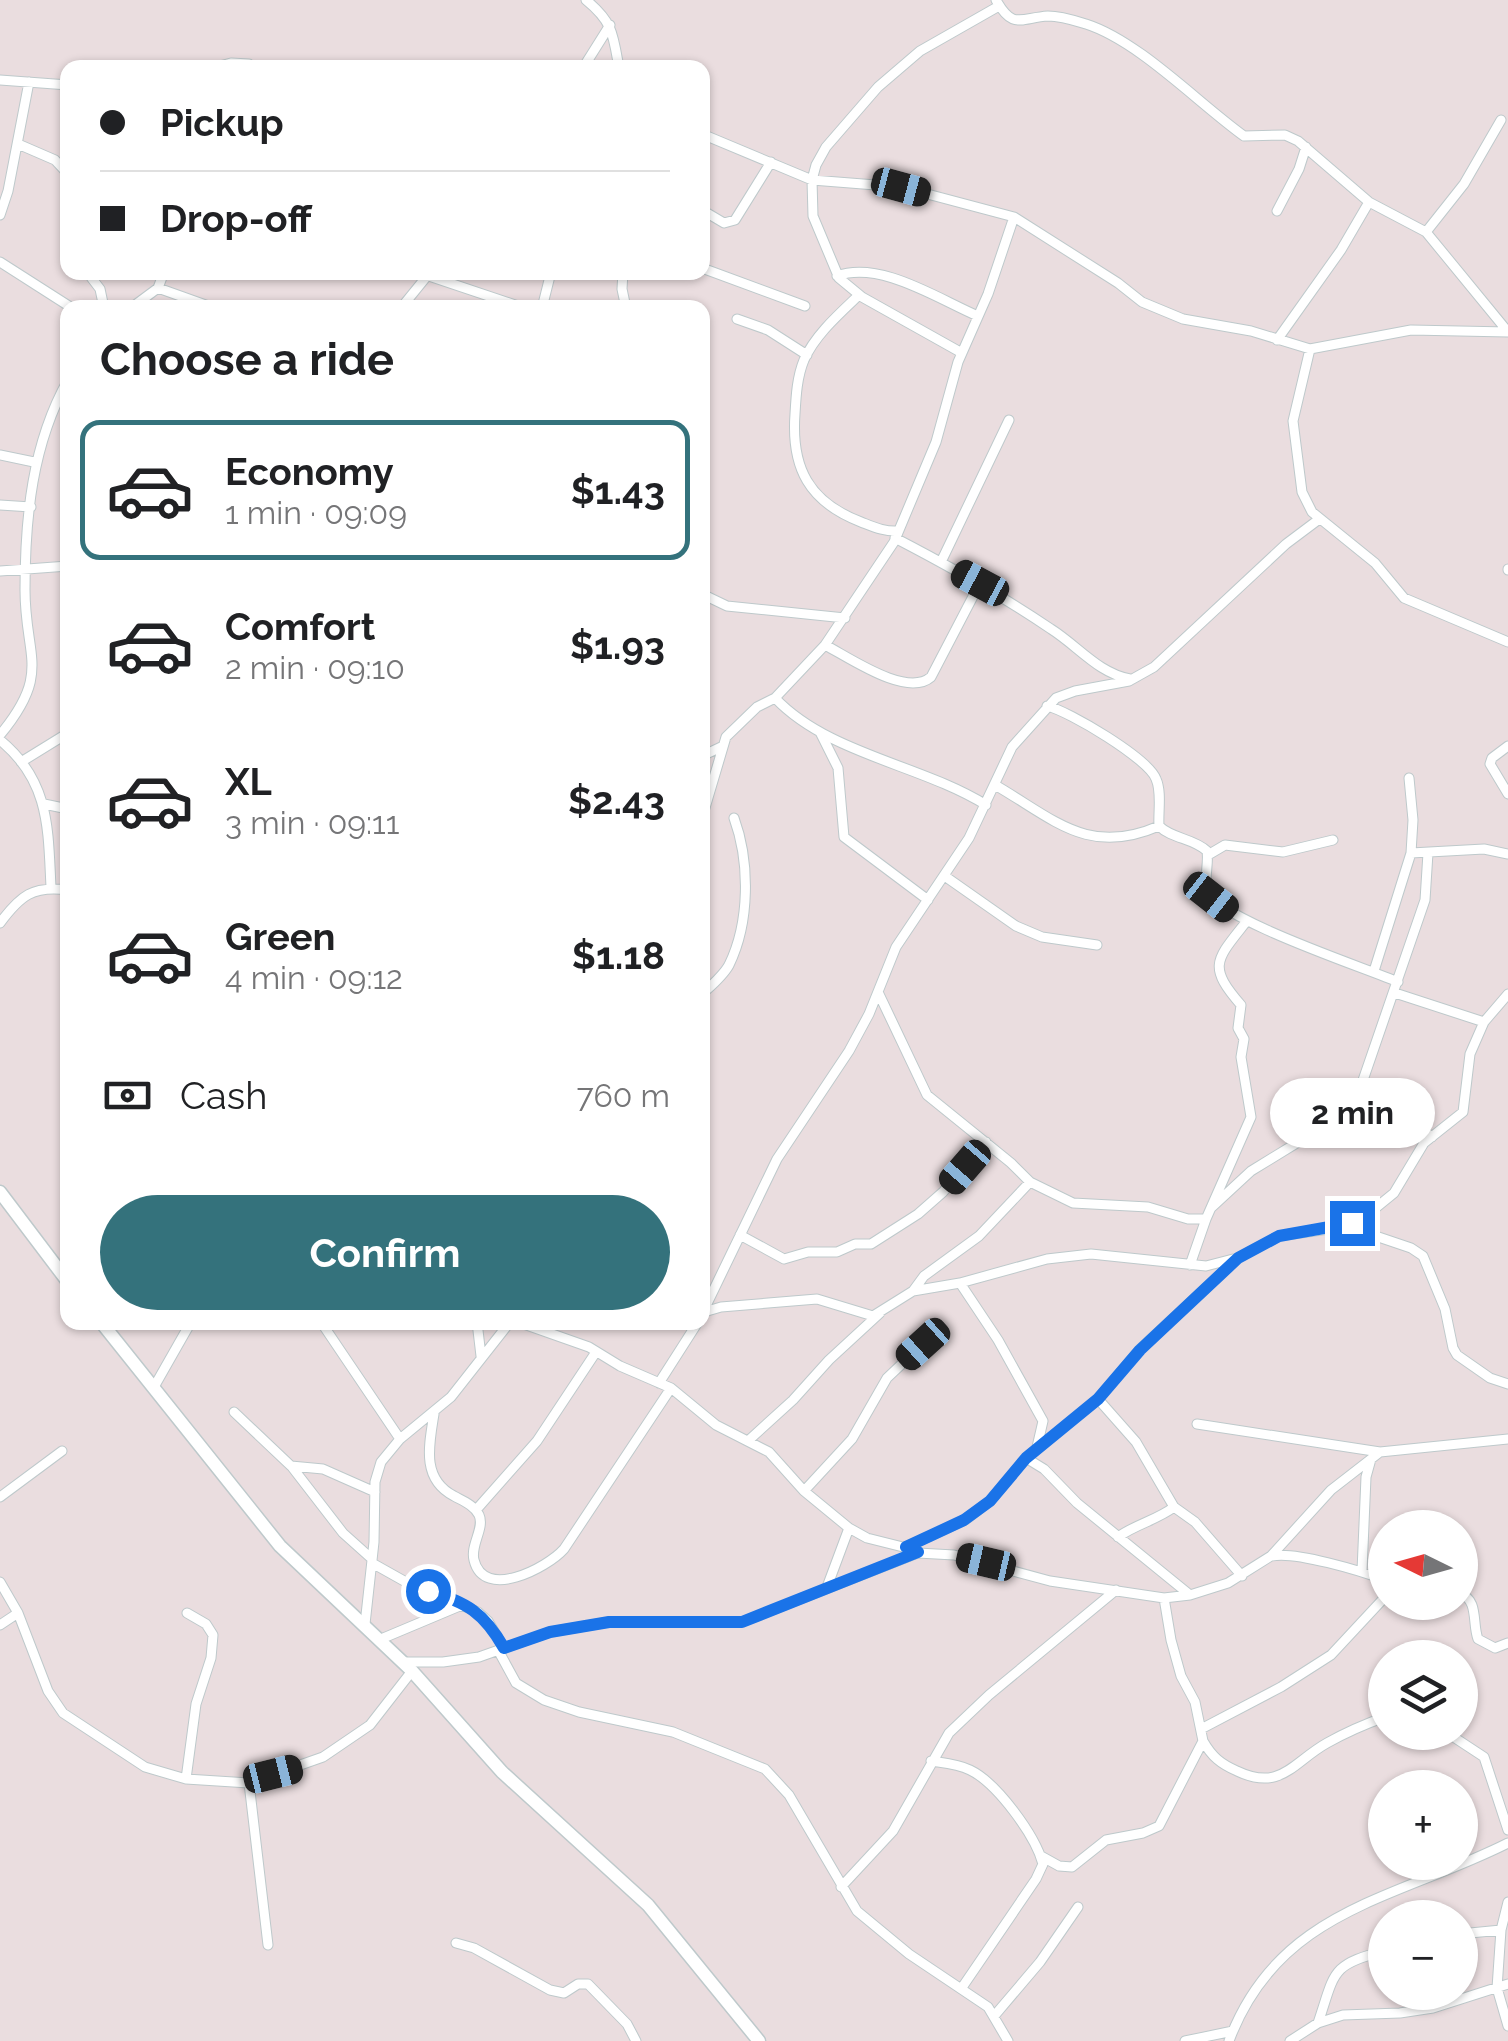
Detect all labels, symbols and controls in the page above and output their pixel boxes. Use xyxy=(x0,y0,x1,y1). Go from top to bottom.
text: Pickup xyxy=(160,100,284,145)
car xyxy=(868,165,934,209)
text: Drop-off xyxy=(160,196,312,241)
text: Choose a ride xyxy=(100,333,394,386)
icon: car xyxy=(105,445,195,535)
text: Economy xyxy=(225,449,394,494)
text: $1.43 xyxy=(571,468,665,513)
text: 1 min · 09:09 xyxy=(225,494,407,531)
car xyxy=(946,556,1014,610)
icon: car xyxy=(105,600,195,690)
text: Comfort xyxy=(225,604,375,649)
text: $1.93 xyxy=(570,623,665,668)
text: 2 min · 09:10 xyxy=(225,649,405,686)
icon: car xyxy=(105,755,195,845)
text: XL xyxy=(225,759,272,804)
text: $2.43 xyxy=(568,778,665,823)
text: 3 min · 09:11 xyxy=(225,804,399,841)
car xyxy=(1178,867,1244,927)
icon: car xyxy=(105,910,195,1000)
text: Green xyxy=(225,914,335,959)
text: $1.18 xyxy=(572,933,665,978)
text: 4 min · 09:12 xyxy=(225,959,403,996)
icon: cash xyxy=(100,1068,155,1123)
text: Cash xyxy=(180,1073,267,1118)
text: 760 m xyxy=(576,1077,670,1114)
callout: 2 min xyxy=(1270,1078,1434,1148)
text: 2 min xyxy=(1311,1094,1394,1131)
car xyxy=(934,1135,996,1199)
button: Confirm xyxy=(100,1195,670,1310)
route end xyxy=(1330,1201,1375,1246)
car xyxy=(891,1313,955,1375)
north arrow xyxy=(1368,1510,1478,1620)
map controls xyxy=(1368,1510,1478,2010)
car xyxy=(953,1541,1019,1583)
route start xyxy=(406,1569,451,1614)
button: layers xyxy=(1368,1640,1478,1750)
car xyxy=(240,1752,306,1796)
button: + xyxy=(1368,1770,1478,1880)
button: − xyxy=(1368,1900,1478,2010)

